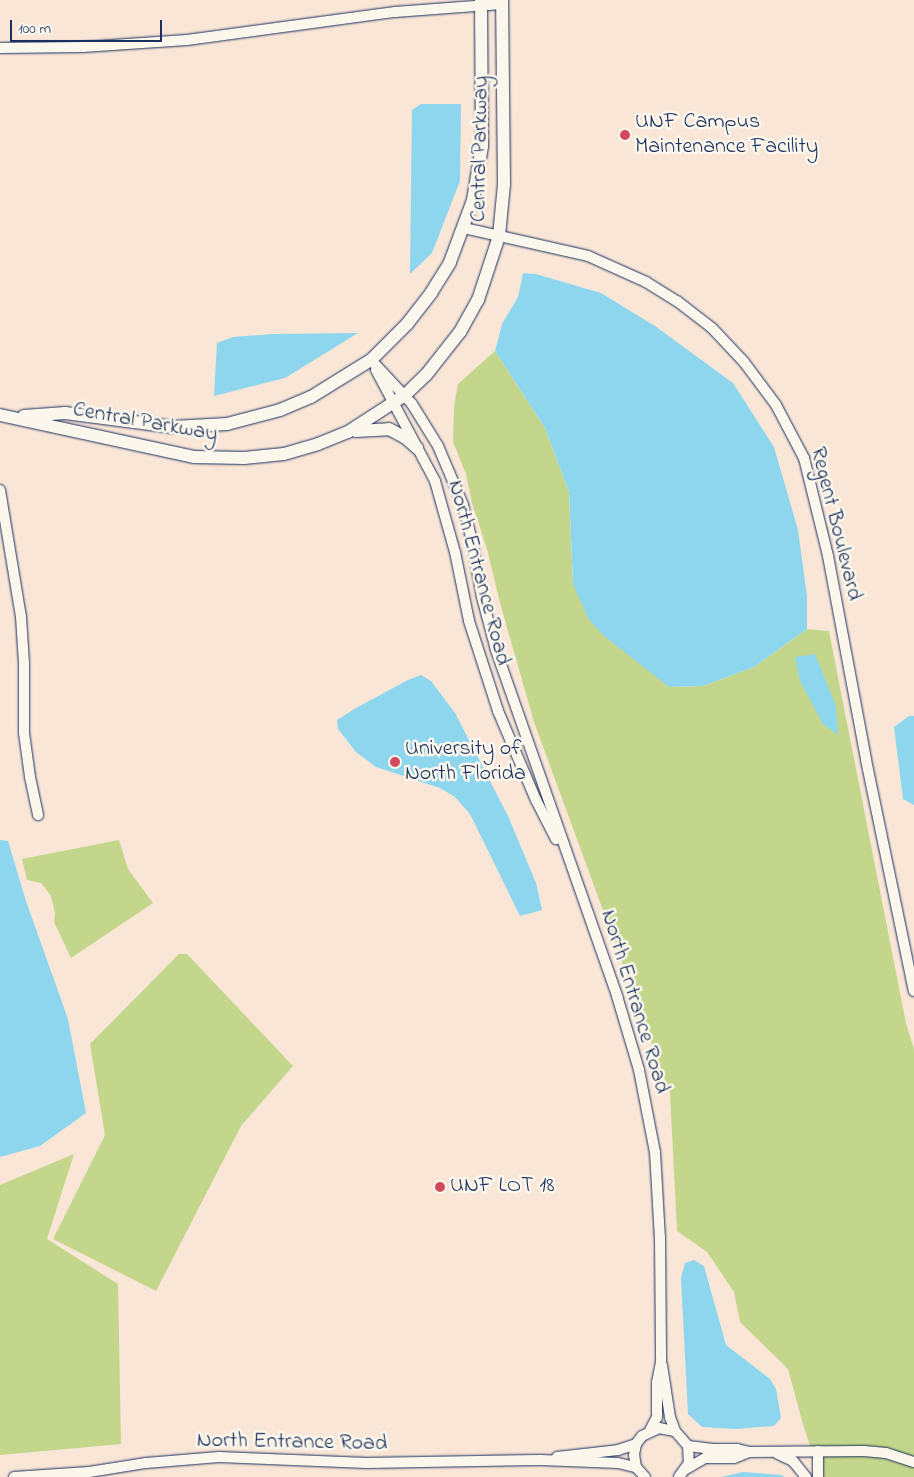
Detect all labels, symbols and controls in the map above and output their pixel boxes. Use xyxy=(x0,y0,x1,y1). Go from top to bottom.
scale bar xyxy=(12,10,165,42)
text: 100 m xyxy=(18,18,51,40)
street label: Central Parkway xyxy=(467,76,495,222)
place label: UNF Campus Maintenance Facility xyxy=(635,109,818,160)
marker: UNF Campus Maintenance Facility xyxy=(619,129,631,141)
street label: Central Parkway xyxy=(71,397,219,449)
street label: Regent Boulevard xyxy=(803,444,867,604)
street label: North Entrance Road xyxy=(441,478,515,668)
place label: University of North Florida xyxy=(405,736,526,788)
marker: University of North Florida xyxy=(389,756,401,768)
street label: North Entrance Road xyxy=(594,907,674,1097)
place label: UNF LOT 18 xyxy=(450,1174,554,1200)
marker: UNF LOT 18 xyxy=(434,1181,446,1193)
street label: North Entrance Road xyxy=(197,1428,387,1458)

